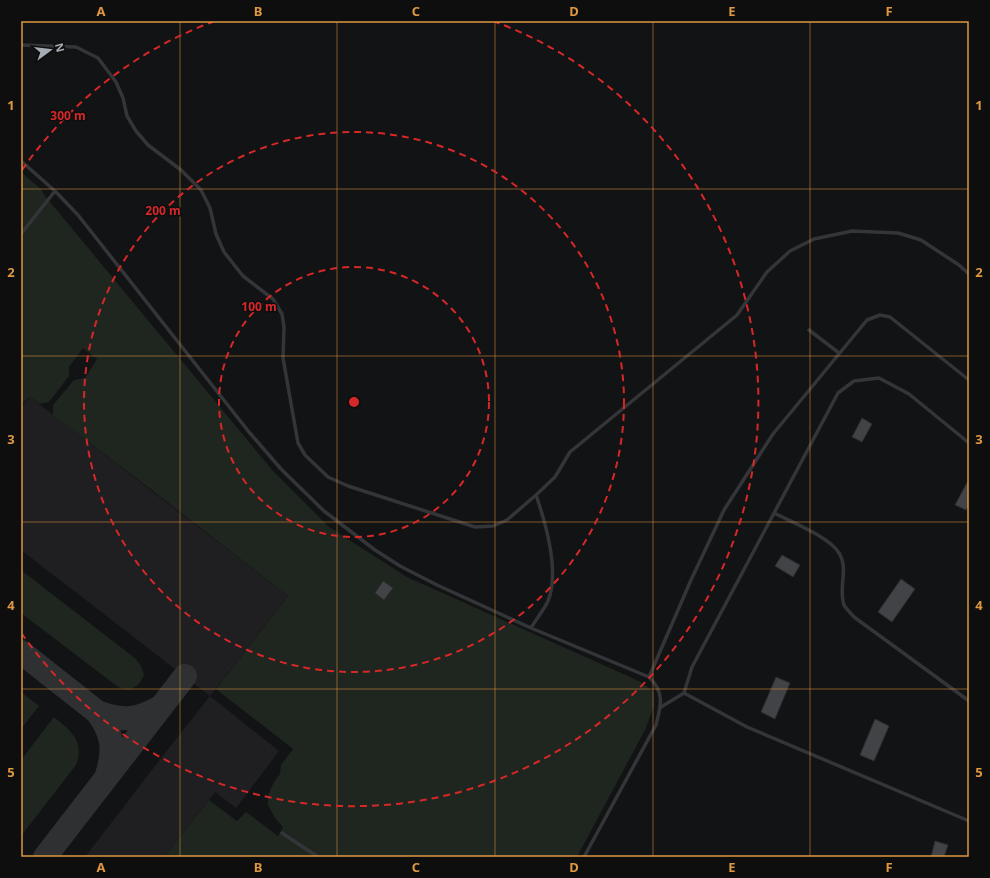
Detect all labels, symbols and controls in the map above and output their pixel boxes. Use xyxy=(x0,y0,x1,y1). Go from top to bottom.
text: A xyxy=(97,2,106,20)
text: B xyxy=(254,2,262,20)
text: C xyxy=(412,2,420,20)
text: D xyxy=(569,2,579,20)
text: E xyxy=(728,2,736,20)
text: F xyxy=(885,2,893,20)
north arrow xyxy=(30,30,70,70)
text: N xyxy=(52,41,69,54)
text: 1 xyxy=(7,96,15,114)
text: 1 xyxy=(975,96,983,114)
text: 300 m xyxy=(50,107,86,124)
text: 200 m xyxy=(145,202,181,219)
text: 2 xyxy=(7,263,15,281)
text: 2 xyxy=(975,263,983,281)
text: 100 m xyxy=(241,298,277,315)
centre of rings xyxy=(347,395,361,409)
text: 3 xyxy=(7,430,15,448)
text: 3 xyxy=(975,430,983,448)
text: 4 xyxy=(7,596,15,614)
text: 4 xyxy=(975,596,983,614)
text: 5 xyxy=(7,763,15,781)
text: 5 xyxy=(975,763,983,781)
text: A xyxy=(97,858,106,876)
text: B xyxy=(254,858,262,876)
text: C xyxy=(412,858,420,876)
text: D xyxy=(569,858,579,876)
text: E xyxy=(728,858,736,876)
text: F xyxy=(885,858,893,876)

